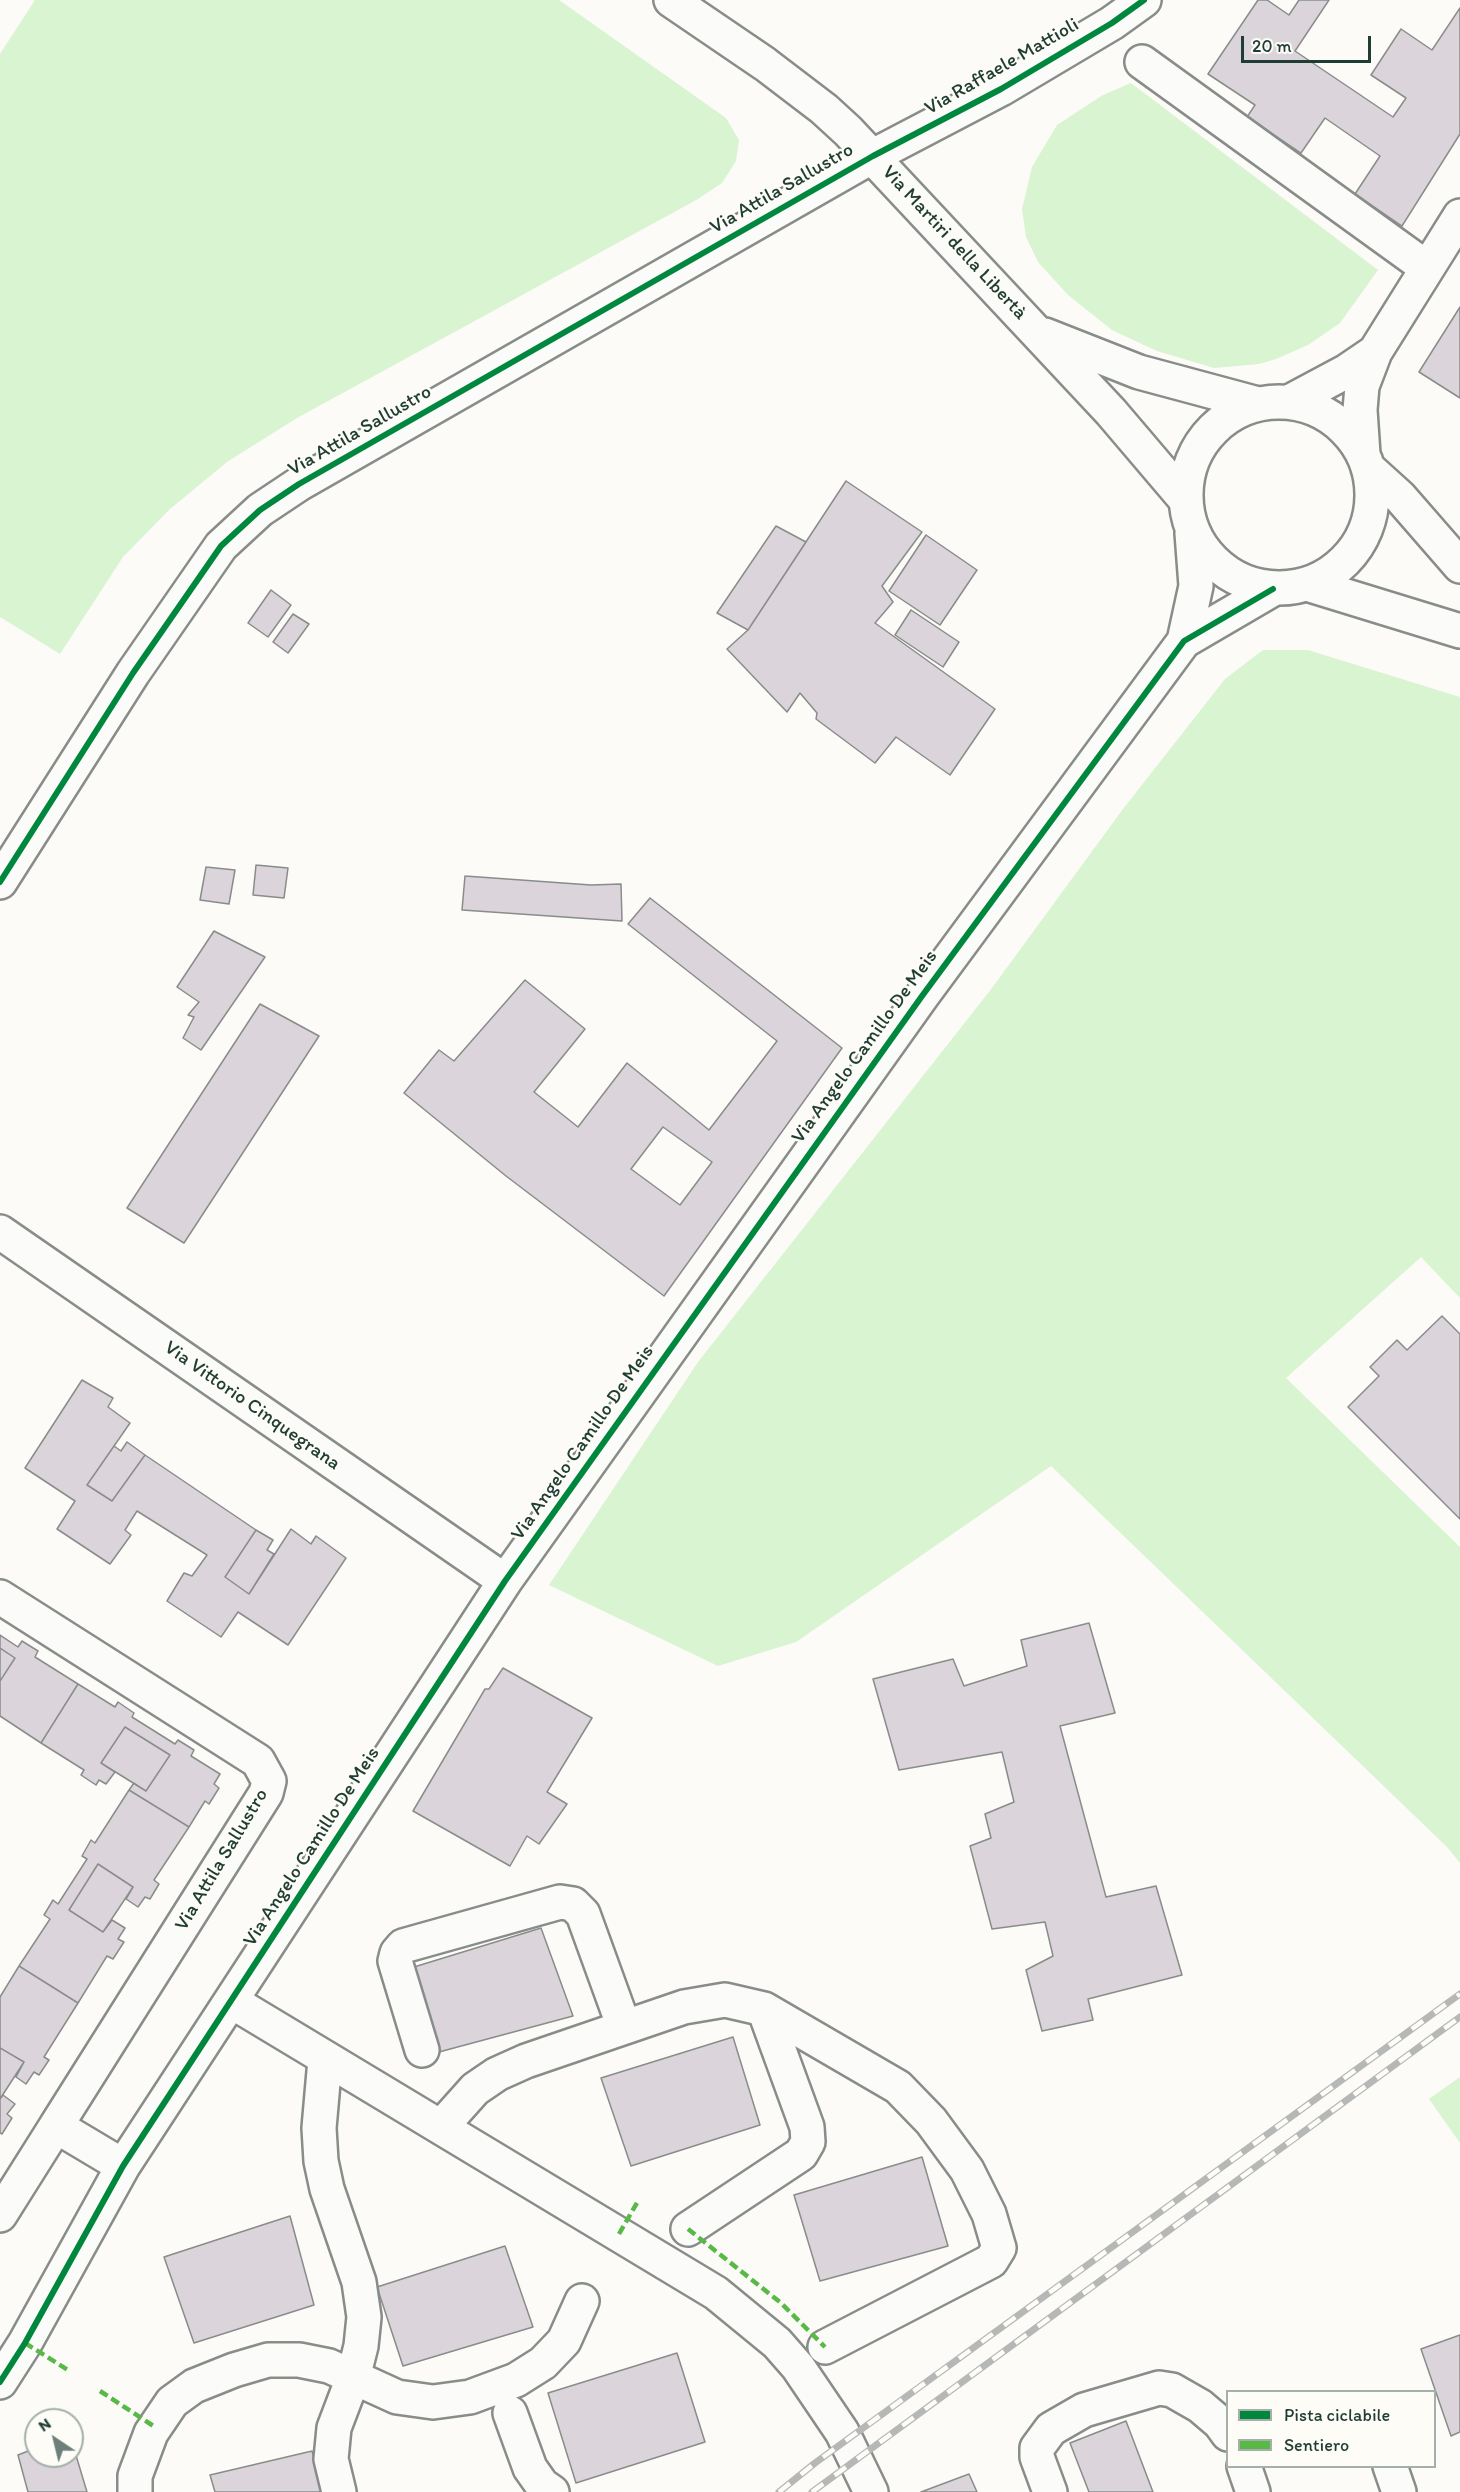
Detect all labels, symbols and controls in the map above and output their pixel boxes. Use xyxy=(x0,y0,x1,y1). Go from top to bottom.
street label: Via Raffaele Mattioli xyxy=(921,13,1083,121)
scale bar xyxy=(1244,24,1374,62)
text: 20 m xyxy=(1252,35,1292,57)
street label: Via Attila Sallustro xyxy=(706,138,858,240)
street label: Via Martiri della Libertà xyxy=(876,161,1032,325)
street label: Via Attila Sallustro xyxy=(284,380,436,482)
street label: Via Angelo Camillo De Meis xyxy=(787,946,943,1148)
street label: Via Vittorio Cinquegrana xyxy=(159,1336,345,1476)
street label: Via Angelo Camillo De Meis xyxy=(506,1341,660,1545)
street label: Via Angelo Camillo De Meis xyxy=(238,1743,386,1951)
street label: Via Attila Sallustro xyxy=(170,1785,274,1935)
legend xyxy=(1226,2390,1436,2468)
text: Pista ciclabile xyxy=(1284,2404,1390,2426)
north arrow xyxy=(24,2408,84,2468)
text: N xyxy=(35,2414,54,2435)
text: Sentiero xyxy=(1284,2434,1349,2456)

